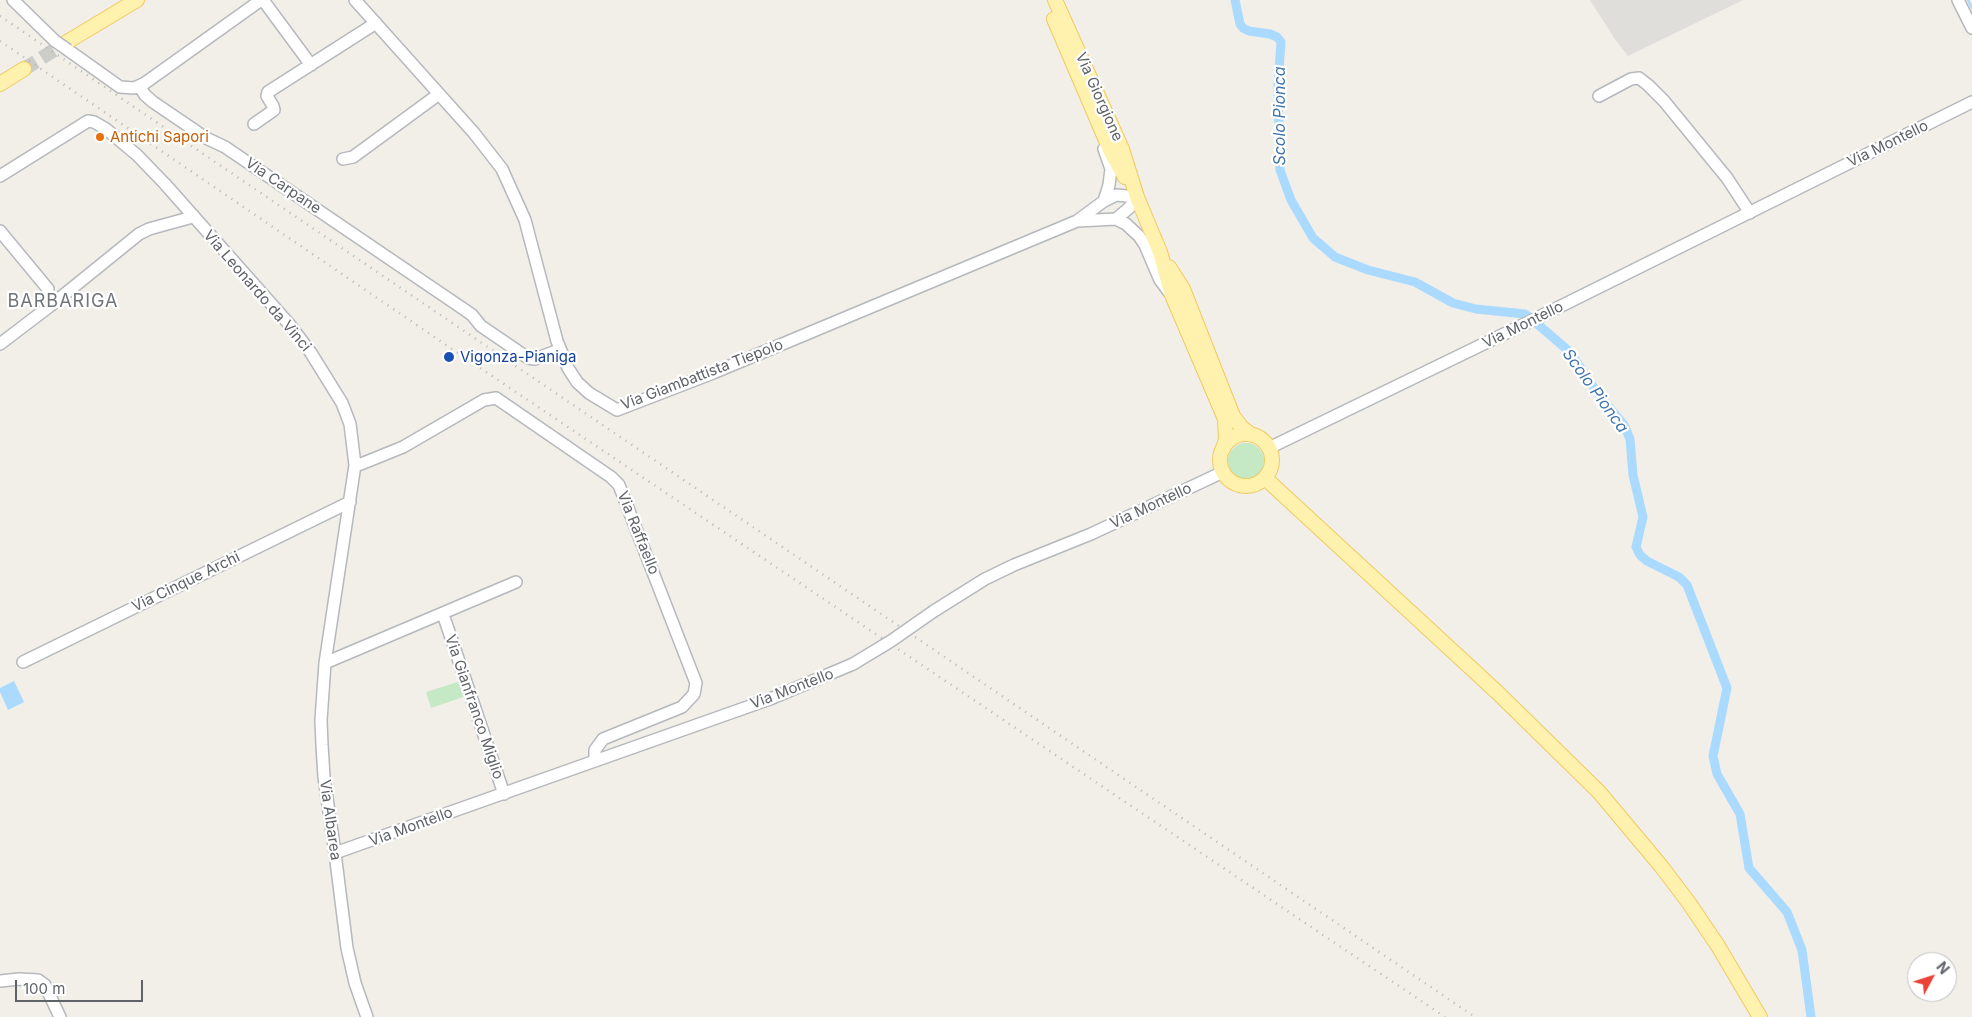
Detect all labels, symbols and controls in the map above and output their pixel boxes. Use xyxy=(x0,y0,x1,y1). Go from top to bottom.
street label: Via Giorgione xyxy=(1071,50,1127,144)
water label: Scolo Pionca xyxy=(1270,66,1290,166)
street label: Via Montello xyxy=(1845,117,1931,171)
place label: Antichi Sapori xyxy=(110,128,209,146)
marker: Antichi Sapori xyxy=(94,131,106,143)
street label: Via Carpane xyxy=(242,154,324,218)
street label: Via Leonardo da Vinci xyxy=(199,227,315,355)
district label: BARBARIGA xyxy=(6,291,120,313)
street label: Via Montello xyxy=(1480,298,1566,352)
street label: Via Giambattista Tiepolo xyxy=(618,336,786,414)
water label: Scolo Pionca xyxy=(1558,345,1632,437)
place label: Vigonza-Pianiga xyxy=(460,348,576,366)
marker: Vigonza-Pianiga xyxy=(442,350,456,364)
street label: Via Montello xyxy=(1107,479,1195,533)
street label: Via Raffaello xyxy=(613,489,663,577)
street label: Via Cinque Archi xyxy=(129,548,243,616)
street label: Via Gianfranco Miglio xyxy=(441,632,507,782)
street label: Via Montello xyxy=(748,665,836,713)
street label: Via Albarea xyxy=(315,779,345,861)
street label: Via Montello xyxy=(367,804,455,850)
north arrow xyxy=(1907,952,1957,1002)
text: N xyxy=(1933,958,1953,977)
scale bar xyxy=(18,970,145,1002)
text: 100 m xyxy=(23,979,65,998)

